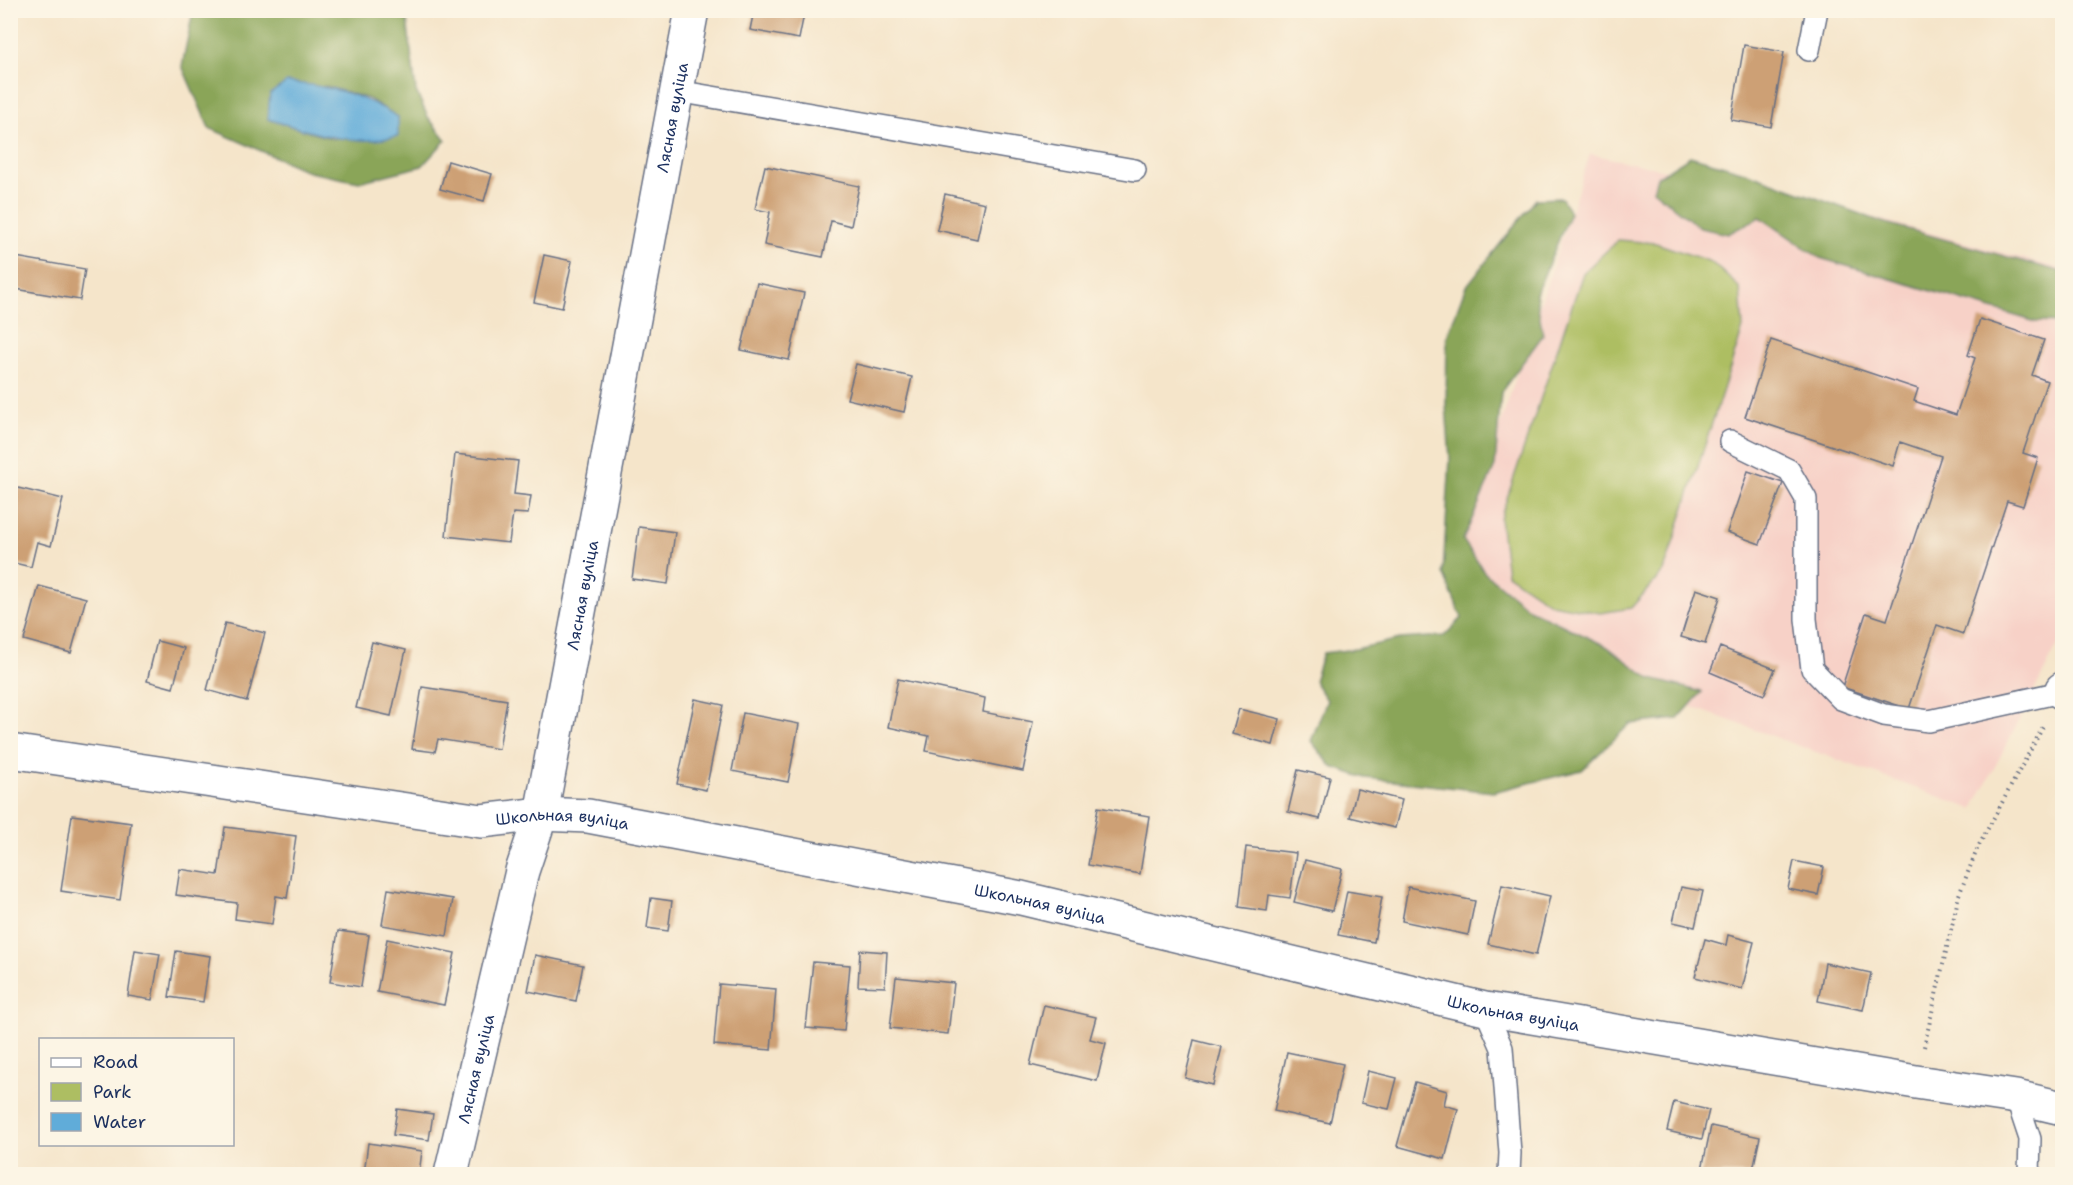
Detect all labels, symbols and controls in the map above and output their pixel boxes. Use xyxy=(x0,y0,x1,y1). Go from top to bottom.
street label: Лясная вуліца xyxy=(652,61,693,174)
street label: Лясная вуліца xyxy=(562,538,603,652)
street label: Школьная вуліца xyxy=(494,804,631,835)
street label: Школьная вуліца xyxy=(972,879,1108,929)
street label: Школьная вуліца xyxy=(1445,990,1581,1036)
street label: Лясная вуліца xyxy=(453,1012,499,1126)
legend xyxy=(39,1038,234,1146)
text: Road xyxy=(93,1050,138,1074)
text: Park xyxy=(93,1080,132,1104)
text: Water xyxy=(93,1110,146,1134)

